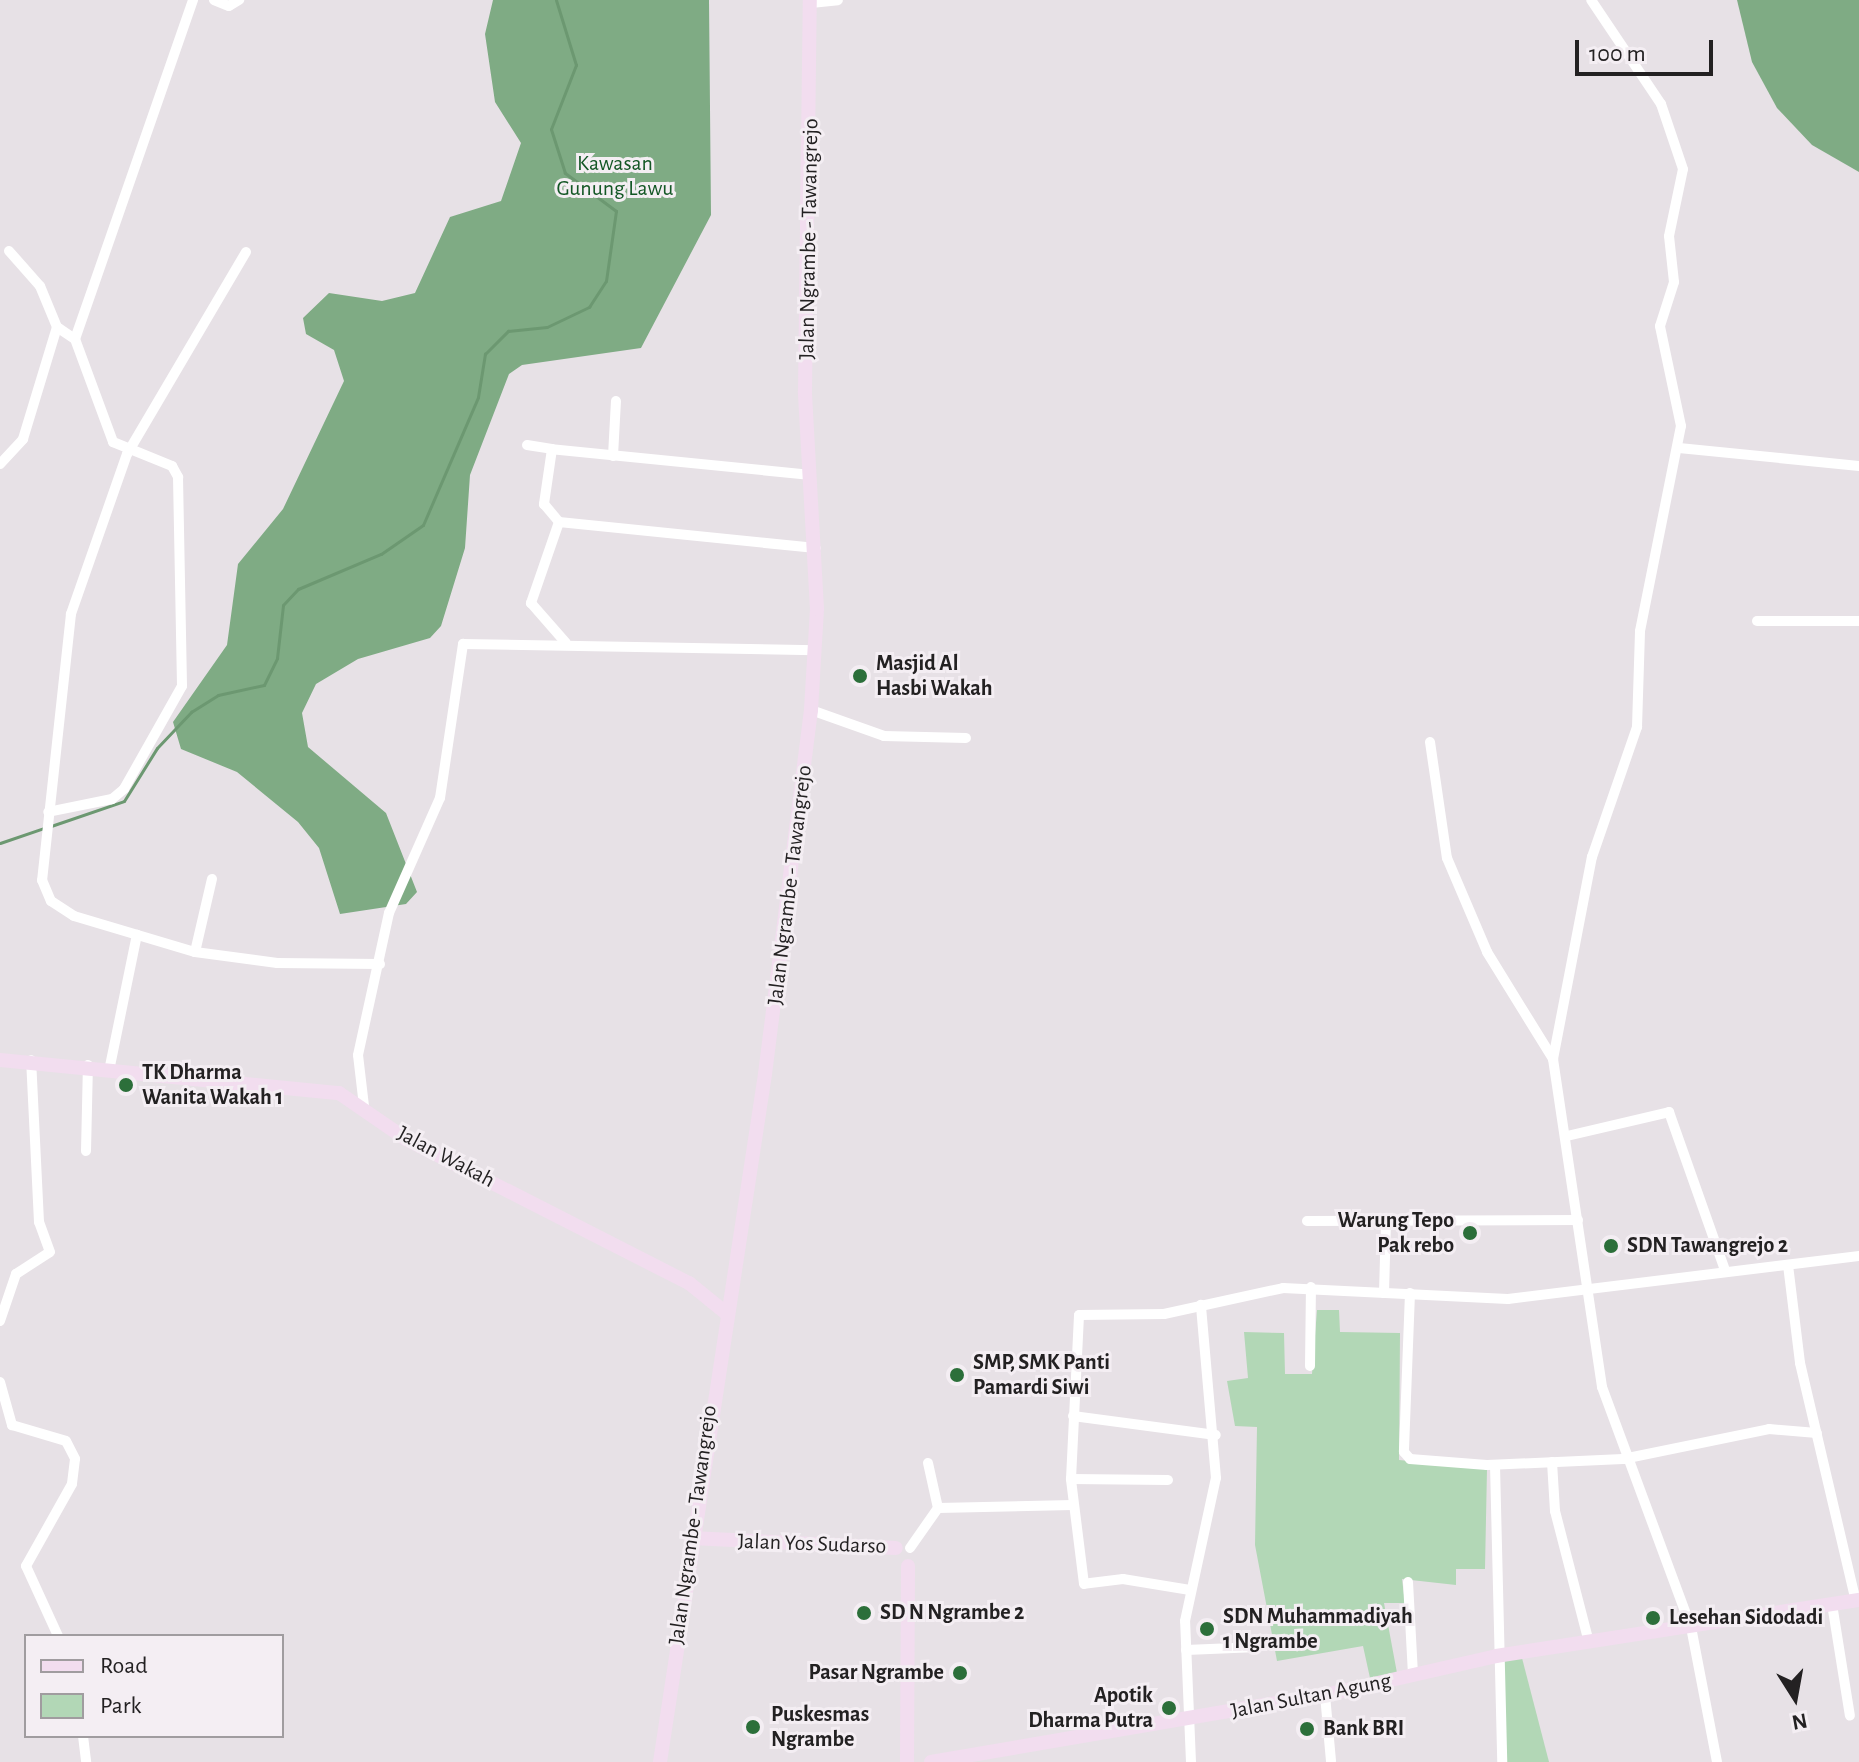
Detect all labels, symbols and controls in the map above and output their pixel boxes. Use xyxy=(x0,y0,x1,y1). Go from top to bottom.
scale bar xyxy=(1579,24,1717,74)
text: 100 m xyxy=(1589,42,1646,66)
street label: Jalan Ngrambe - Tawangrejo xyxy=(794,118,824,360)
park label: Kawasan Gunung Lawu xyxy=(557,150,673,202)
place label: Masjid Al Hasbi Wakah xyxy=(876,650,993,702)
marker: Masjid Al Hasbi Wakah xyxy=(851,667,869,685)
street label: Jalan Ngrambe - Tawangrejo xyxy=(762,764,818,1006)
place label: TK Dharma Wanita Wakah 1 xyxy=(142,1059,283,1110)
marker: TK Dharma Wanita Wakah 1 xyxy=(117,1076,135,1094)
street label: Jalan Wakah xyxy=(393,1120,499,1194)
place label: Warung Tepo Pak rebo xyxy=(1338,1207,1454,1258)
marker: Warung Tepo Pak rebo xyxy=(1461,1224,1479,1242)
place label: SDN Tawangrejo 2 xyxy=(1627,1233,1788,1259)
marker: SDN Tawangrejo 2 xyxy=(1602,1237,1620,1255)
place label: SMP, SMK Panti Pamardi Siwi xyxy=(973,1349,1110,1400)
marker: SMP, SMK Panti Pamardi Siwi xyxy=(948,1366,966,1384)
street label: Jalan Ngrambe - Tawangrejo xyxy=(663,1404,723,1646)
street label: Jalan Yos Sudarso xyxy=(737,1528,887,1560)
place label: SD N Ngrambe 2 xyxy=(880,1600,1024,1626)
place label: SDN Muhammadiyah 1 Ngrambe xyxy=(1223,1603,1413,1654)
marker: SD N Ngrambe 2 xyxy=(855,1604,873,1622)
place label: Lesehan Sidodadi xyxy=(1669,1605,1823,1631)
marker: Lesehan Sidodadi xyxy=(1644,1609,1662,1627)
marker: SDN Muhammadiyah 1 Ngrambe xyxy=(1198,1620,1216,1638)
legend xyxy=(24,1634,284,1738)
text: Road xyxy=(100,1654,148,1678)
north arrow xyxy=(1755,1658,1835,1738)
place label: Pasar Ngrambe xyxy=(809,1660,944,1686)
marker: Pasar Ngrambe xyxy=(951,1664,969,1682)
street label: Jalan Sultan Agung xyxy=(1229,1668,1393,1724)
place label: Apotik Dharma Putra xyxy=(1028,1682,1153,1734)
text: Park xyxy=(100,1694,141,1718)
marker: Apotik Dharma Putra xyxy=(1160,1699,1178,1717)
place label: Puskesmas Ngrambe xyxy=(771,1701,869,1752)
text: N xyxy=(1790,1709,1809,1734)
marker: Puskesmas Ngrambe xyxy=(742,1716,764,1738)
place label: Bank BRI xyxy=(1323,1716,1404,1742)
marker: Bank BRI xyxy=(1298,1720,1316,1738)

